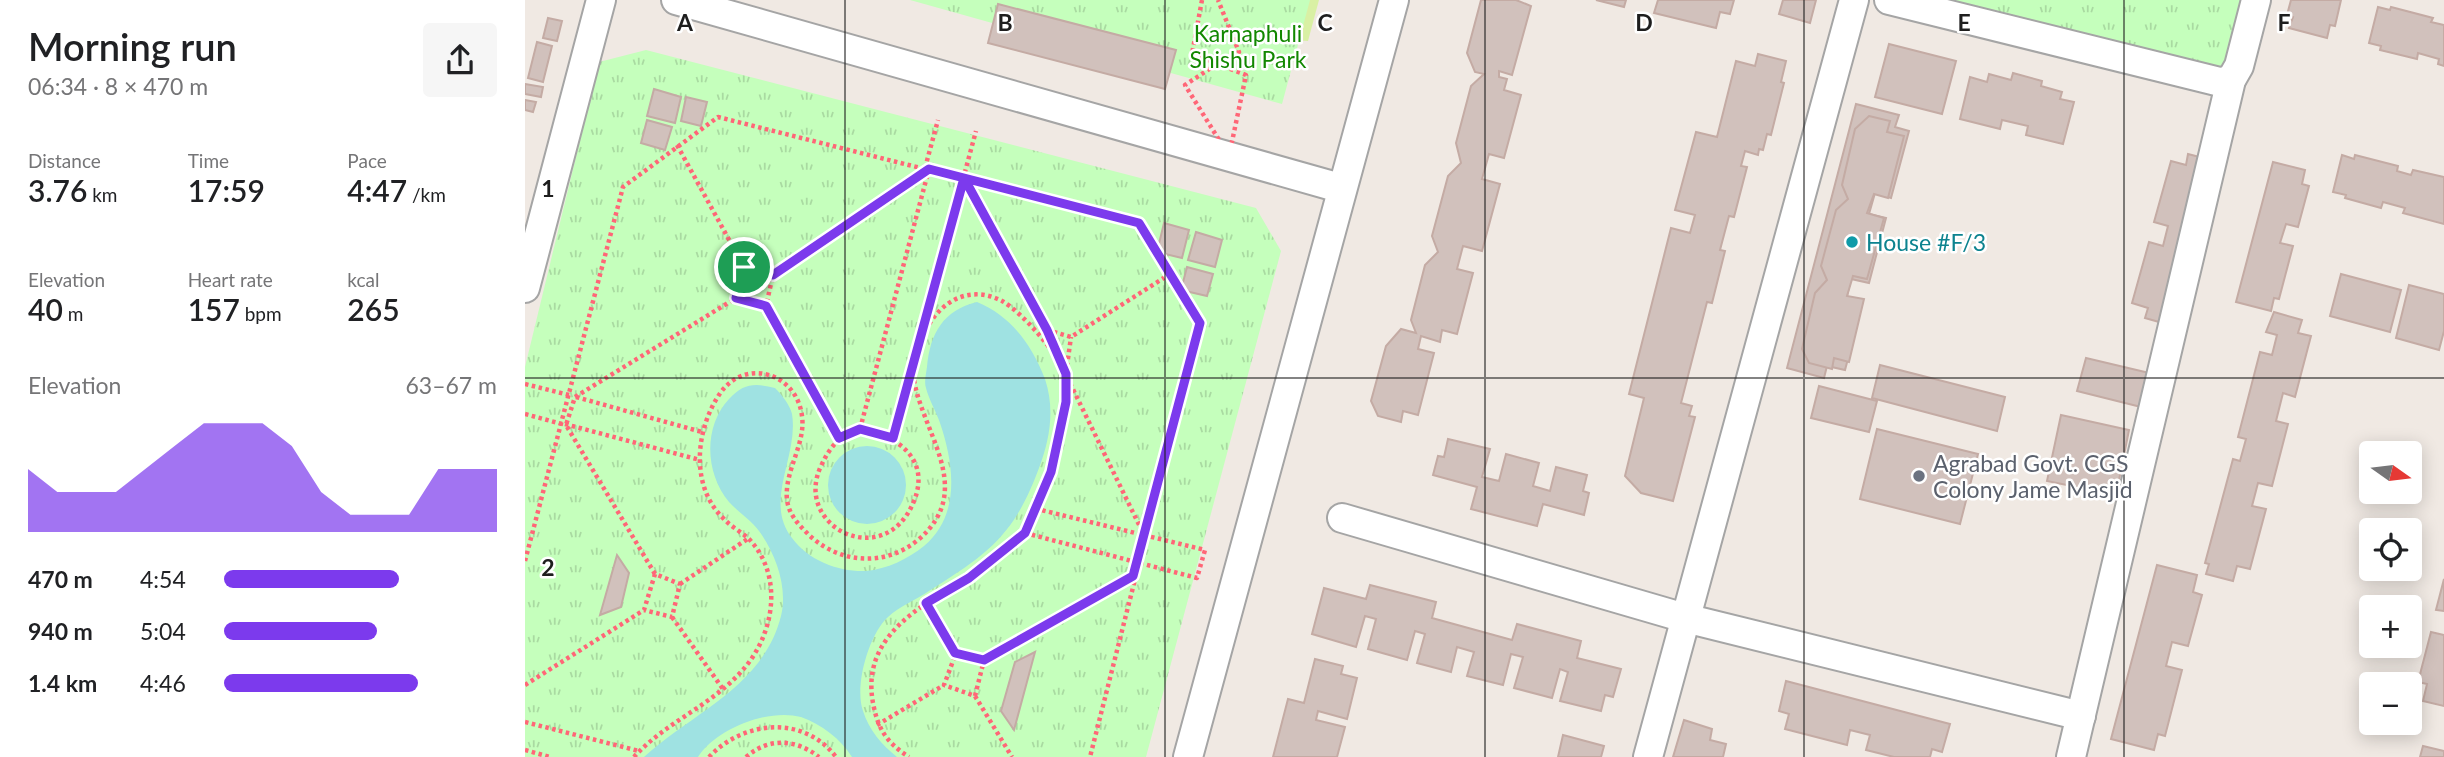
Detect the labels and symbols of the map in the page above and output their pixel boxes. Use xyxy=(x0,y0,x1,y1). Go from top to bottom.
text: A xyxy=(676,8,694,36)
text: B xyxy=(997,8,1013,36)
text: C xyxy=(1317,8,1333,36)
text: D xyxy=(1635,8,1653,36)
text: E xyxy=(1957,8,1971,36)
text: F xyxy=(2277,8,2291,36)
park label: Karnaphuli Shishu Park xyxy=(1189,19,1307,73)
text: 1 xyxy=(541,174,555,202)
place label: House #F/3 xyxy=(1866,228,1986,256)
marker: House #F/3 xyxy=(1844,234,1860,250)
pin xyxy=(714,237,774,297)
north arrow xyxy=(2359,441,2422,504)
place label: Agrabad Govt. CGS Colony Jame Masjid xyxy=(1933,449,2133,503)
marker: Agrabad Govt. CGS Colony Jame Masjid xyxy=(1911,468,1927,484)
text: 2 xyxy=(541,553,555,581)

